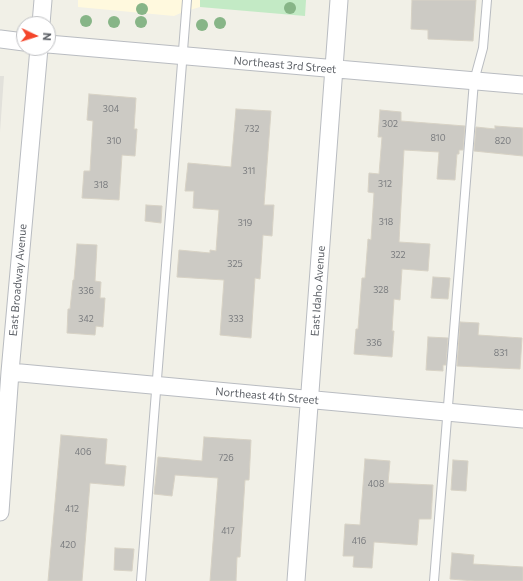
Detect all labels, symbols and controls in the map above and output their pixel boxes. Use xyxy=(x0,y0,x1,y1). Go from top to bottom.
north arrow xyxy=(16,16,56,56)
text: N xyxy=(41,32,54,41)
street label: Northeast 3rd Street xyxy=(233,54,337,76)
house number: 304 xyxy=(103,104,119,114)
house number: 302 xyxy=(382,119,398,129)
house number: 732 xyxy=(245,124,259,134)
house number: 810 xyxy=(430,133,446,143)
house number: 310 xyxy=(107,136,121,146)
house number: 820 xyxy=(495,136,511,146)
house number: 311 xyxy=(243,166,255,176)
house number: 312 xyxy=(378,179,392,189)
house number: 318 xyxy=(94,180,108,190)
house number: 318 xyxy=(379,217,393,227)
house number: 319 xyxy=(238,218,252,228)
street label: East Broadway Avenue xyxy=(7,223,29,337)
street label: East Idaho Avenue xyxy=(308,245,328,337)
house number: 322 xyxy=(390,250,406,260)
house number: 325 xyxy=(227,259,243,269)
house number: 328 xyxy=(373,285,389,295)
house number: 336 xyxy=(78,286,94,296)
house number: 342 xyxy=(78,314,94,324)
house number: 333 xyxy=(228,314,244,324)
house number: 336 xyxy=(366,338,382,348)
house number: 831 xyxy=(494,348,508,358)
street label: Northeast 4th Street xyxy=(215,385,319,407)
house number: 406 xyxy=(75,447,91,457)
house number: 726 xyxy=(218,453,234,463)
house number: 408 xyxy=(368,479,384,489)
house number: 412 xyxy=(65,504,79,514)
house number: 417 xyxy=(221,526,235,536)
house number: 416 xyxy=(352,536,366,546)
house number: 420 xyxy=(60,540,76,550)

